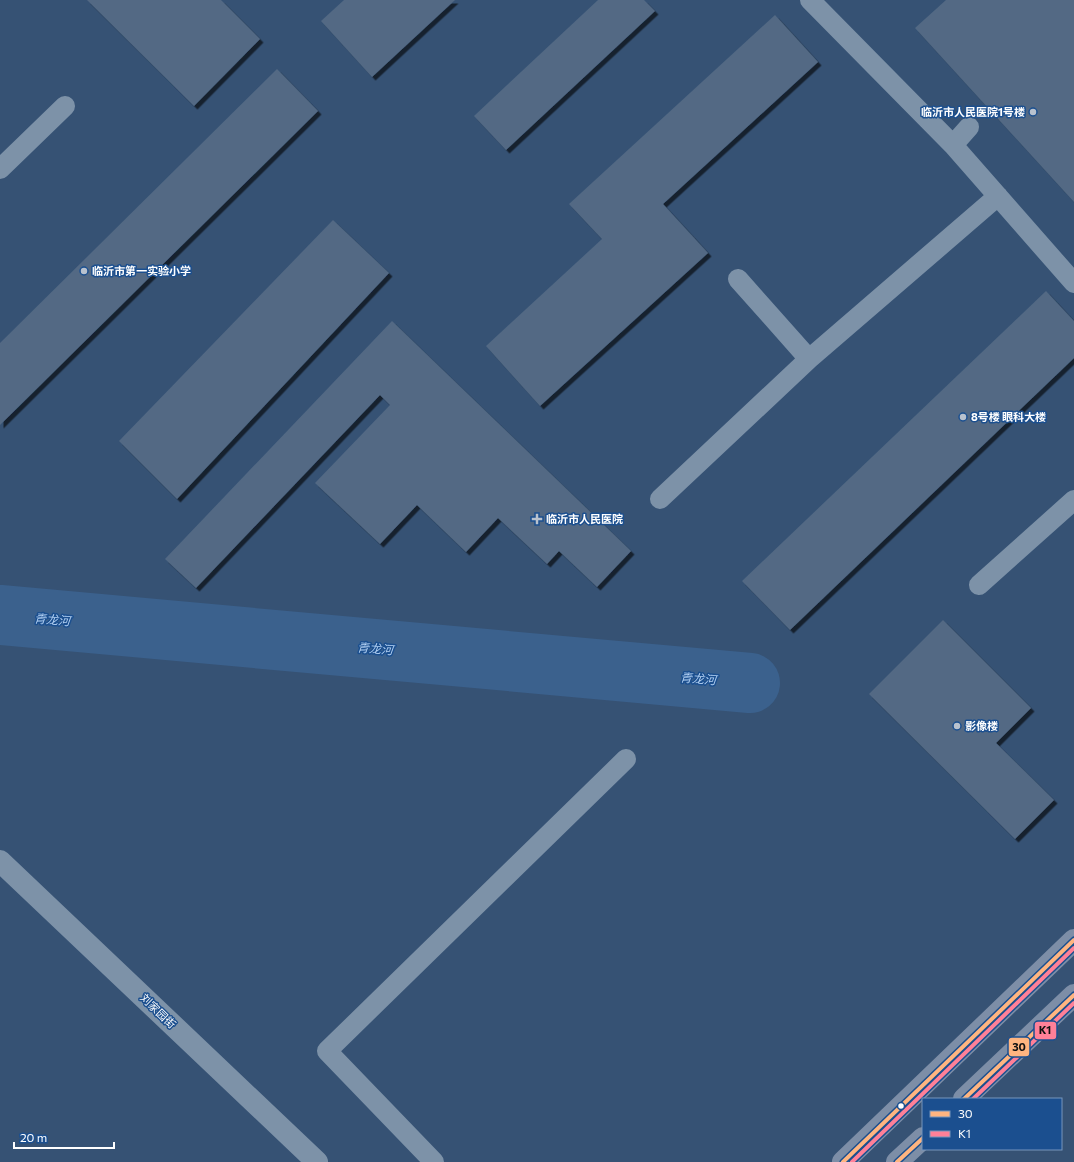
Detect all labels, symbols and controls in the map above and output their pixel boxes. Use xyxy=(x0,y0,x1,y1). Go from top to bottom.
place label: 临沂市人民医院1号楼 xyxy=(921,105,1025,118)
marker: 临沂市人民医院1号楼 xyxy=(1028,107,1038,117)
place label: 临沂市第一实验小学 xyxy=(92,264,191,277)
marker: 临沂市第一实验小学 xyxy=(79,266,89,276)
place label: 8号楼 眼科大楼 xyxy=(971,410,1046,423)
marker: 8号楼 眼科大楼 xyxy=(958,412,968,422)
place label: 临沂市人民医院 xyxy=(546,512,623,525)
marker: 临沂市人民医院 xyxy=(531,513,543,525)
water label: 青龙河 xyxy=(34,610,73,628)
water label: 青龙河 xyxy=(357,639,396,657)
water label: 青龙河 xyxy=(680,669,719,687)
place label: 影像楼 xyxy=(965,719,998,732)
marker: 影像楼 xyxy=(952,721,962,731)
street label: 刘家园街 xyxy=(138,991,179,1031)
line badge: K1 xyxy=(1034,1021,1057,1040)
text: K1 xyxy=(1039,1023,1051,1036)
line badge: 30 xyxy=(1008,1037,1030,1057)
text: 30 xyxy=(1012,1040,1026,1053)
legend xyxy=(922,1098,1062,1150)
unlabelled marker xyxy=(896,1101,906,1111)
text: 30 xyxy=(958,1106,973,1120)
scale bar xyxy=(14,1124,114,1150)
text: K1 xyxy=(958,1126,971,1140)
text: 20 m xyxy=(20,1130,47,1144)

